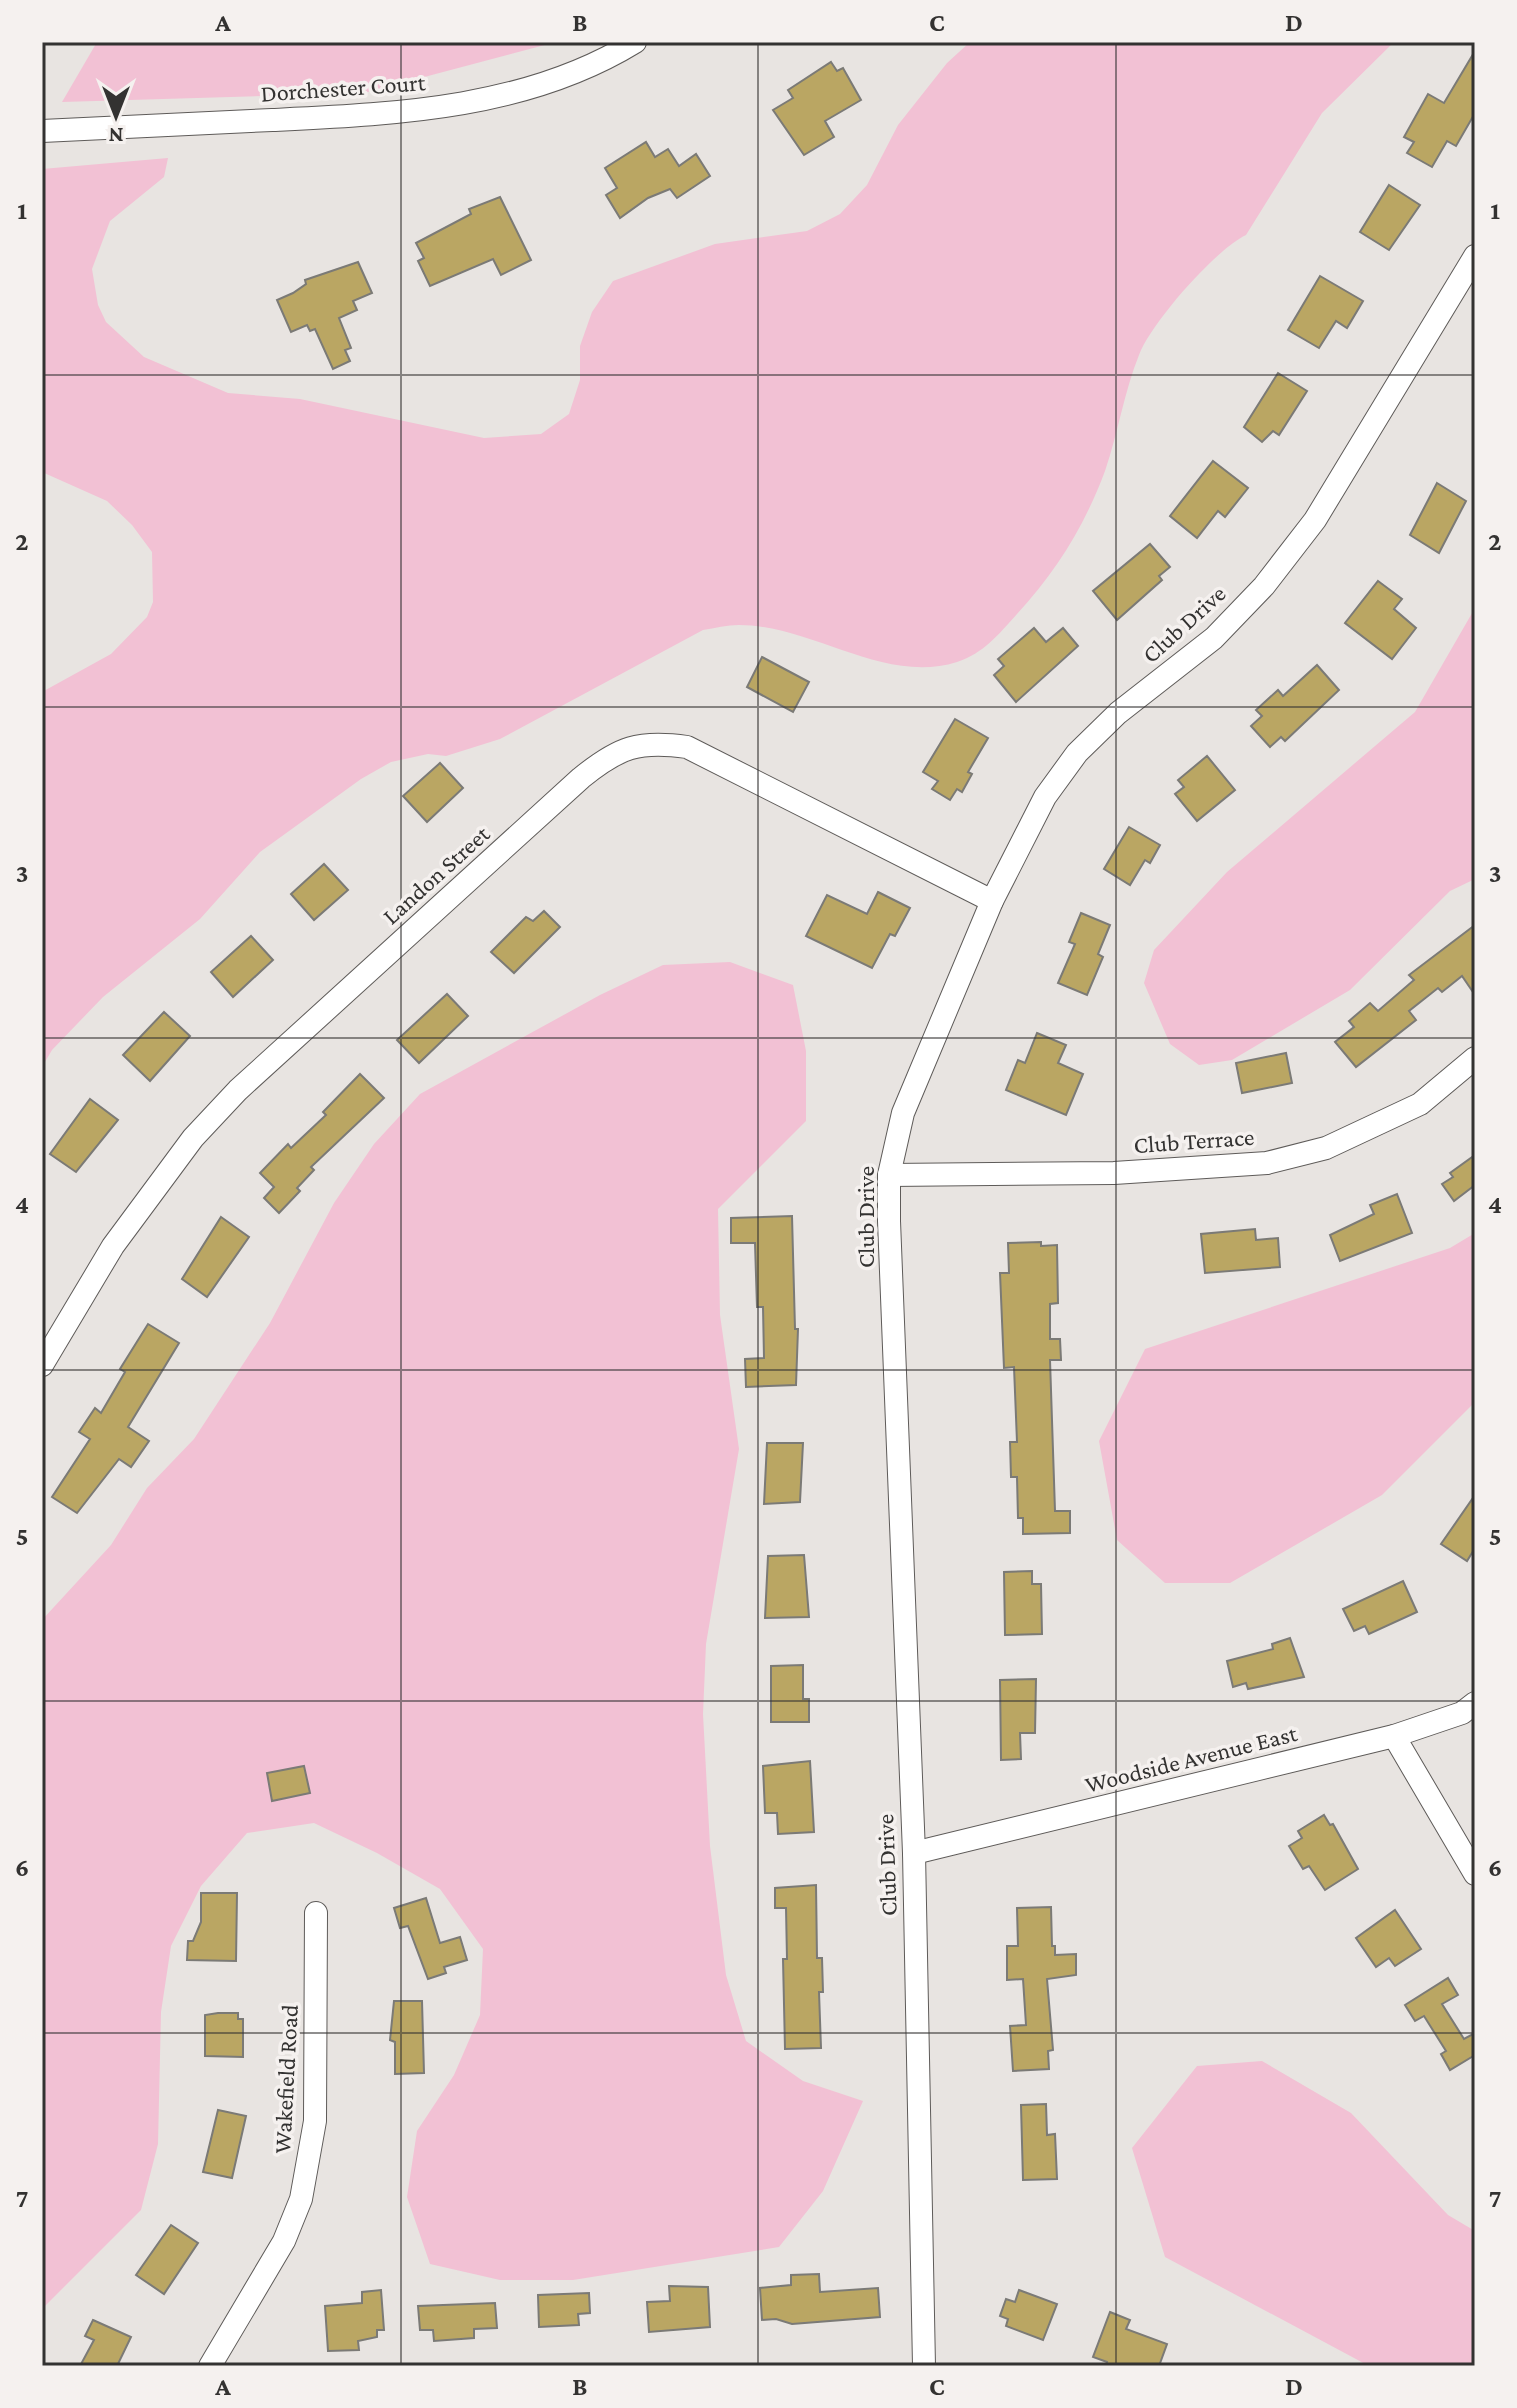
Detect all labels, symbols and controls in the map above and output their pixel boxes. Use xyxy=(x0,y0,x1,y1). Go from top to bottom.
text: A xyxy=(214,8,231,37)
text: B xyxy=(572,8,588,37)
text: C xyxy=(929,8,945,37)
text: D xyxy=(1285,8,1303,37)
street label: Dorchester Court xyxy=(260,68,427,107)
north arrow xyxy=(76,76,156,156)
text: N xyxy=(109,123,124,148)
text: 1 xyxy=(17,196,27,225)
text: 1 xyxy=(1490,196,1500,225)
text: 2 xyxy=(15,527,29,556)
text: 2 xyxy=(1488,527,1502,556)
street label: Club Drive xyxy=(1137,579,1231,668)
street label: Landon Street xyxy=(377,819,495,930)
text: 3 xyxy=(16,859,28,888)
text: 3 xyxy=(1489,859,1501,888)
street label: Club Terrace xyxy=(1133,1123,1255,1158)
street label: Club Drive xyxy=(852,1166,879,1268)
text: 4 xyxy=(15,1190,29,1219)
text: 4 xyxy=(1488,1190,1502,1219)
text: 5 xyxy=(16,1522,28,1551)
text: 5 xyxy=(1489,1522,1501,1551)
street label: Woodside Avenue East xyxy=(1082,1719,1301,1798)
street label: Club Drive xyxy=(871,1813,902,1917)
text: 6 xyxy=(15,1853,29,1882)
text: 6 xyxy=(1488,1853,1502,1882)
street label: Wakefield Road xyxy=(268,2003,303,2154)
text: 7 xyxy=(16,2184,28,2213)
text: 7 xyxy=(1489,2184,1501,2213)
text: A xyxy=(214,2372,231,2401)
text: B xyxy=(572,2372,588,2401)
text: C xyxy=(929,2372,945,2401)
text: D xyxy=(1285,2372,1303,2401)

